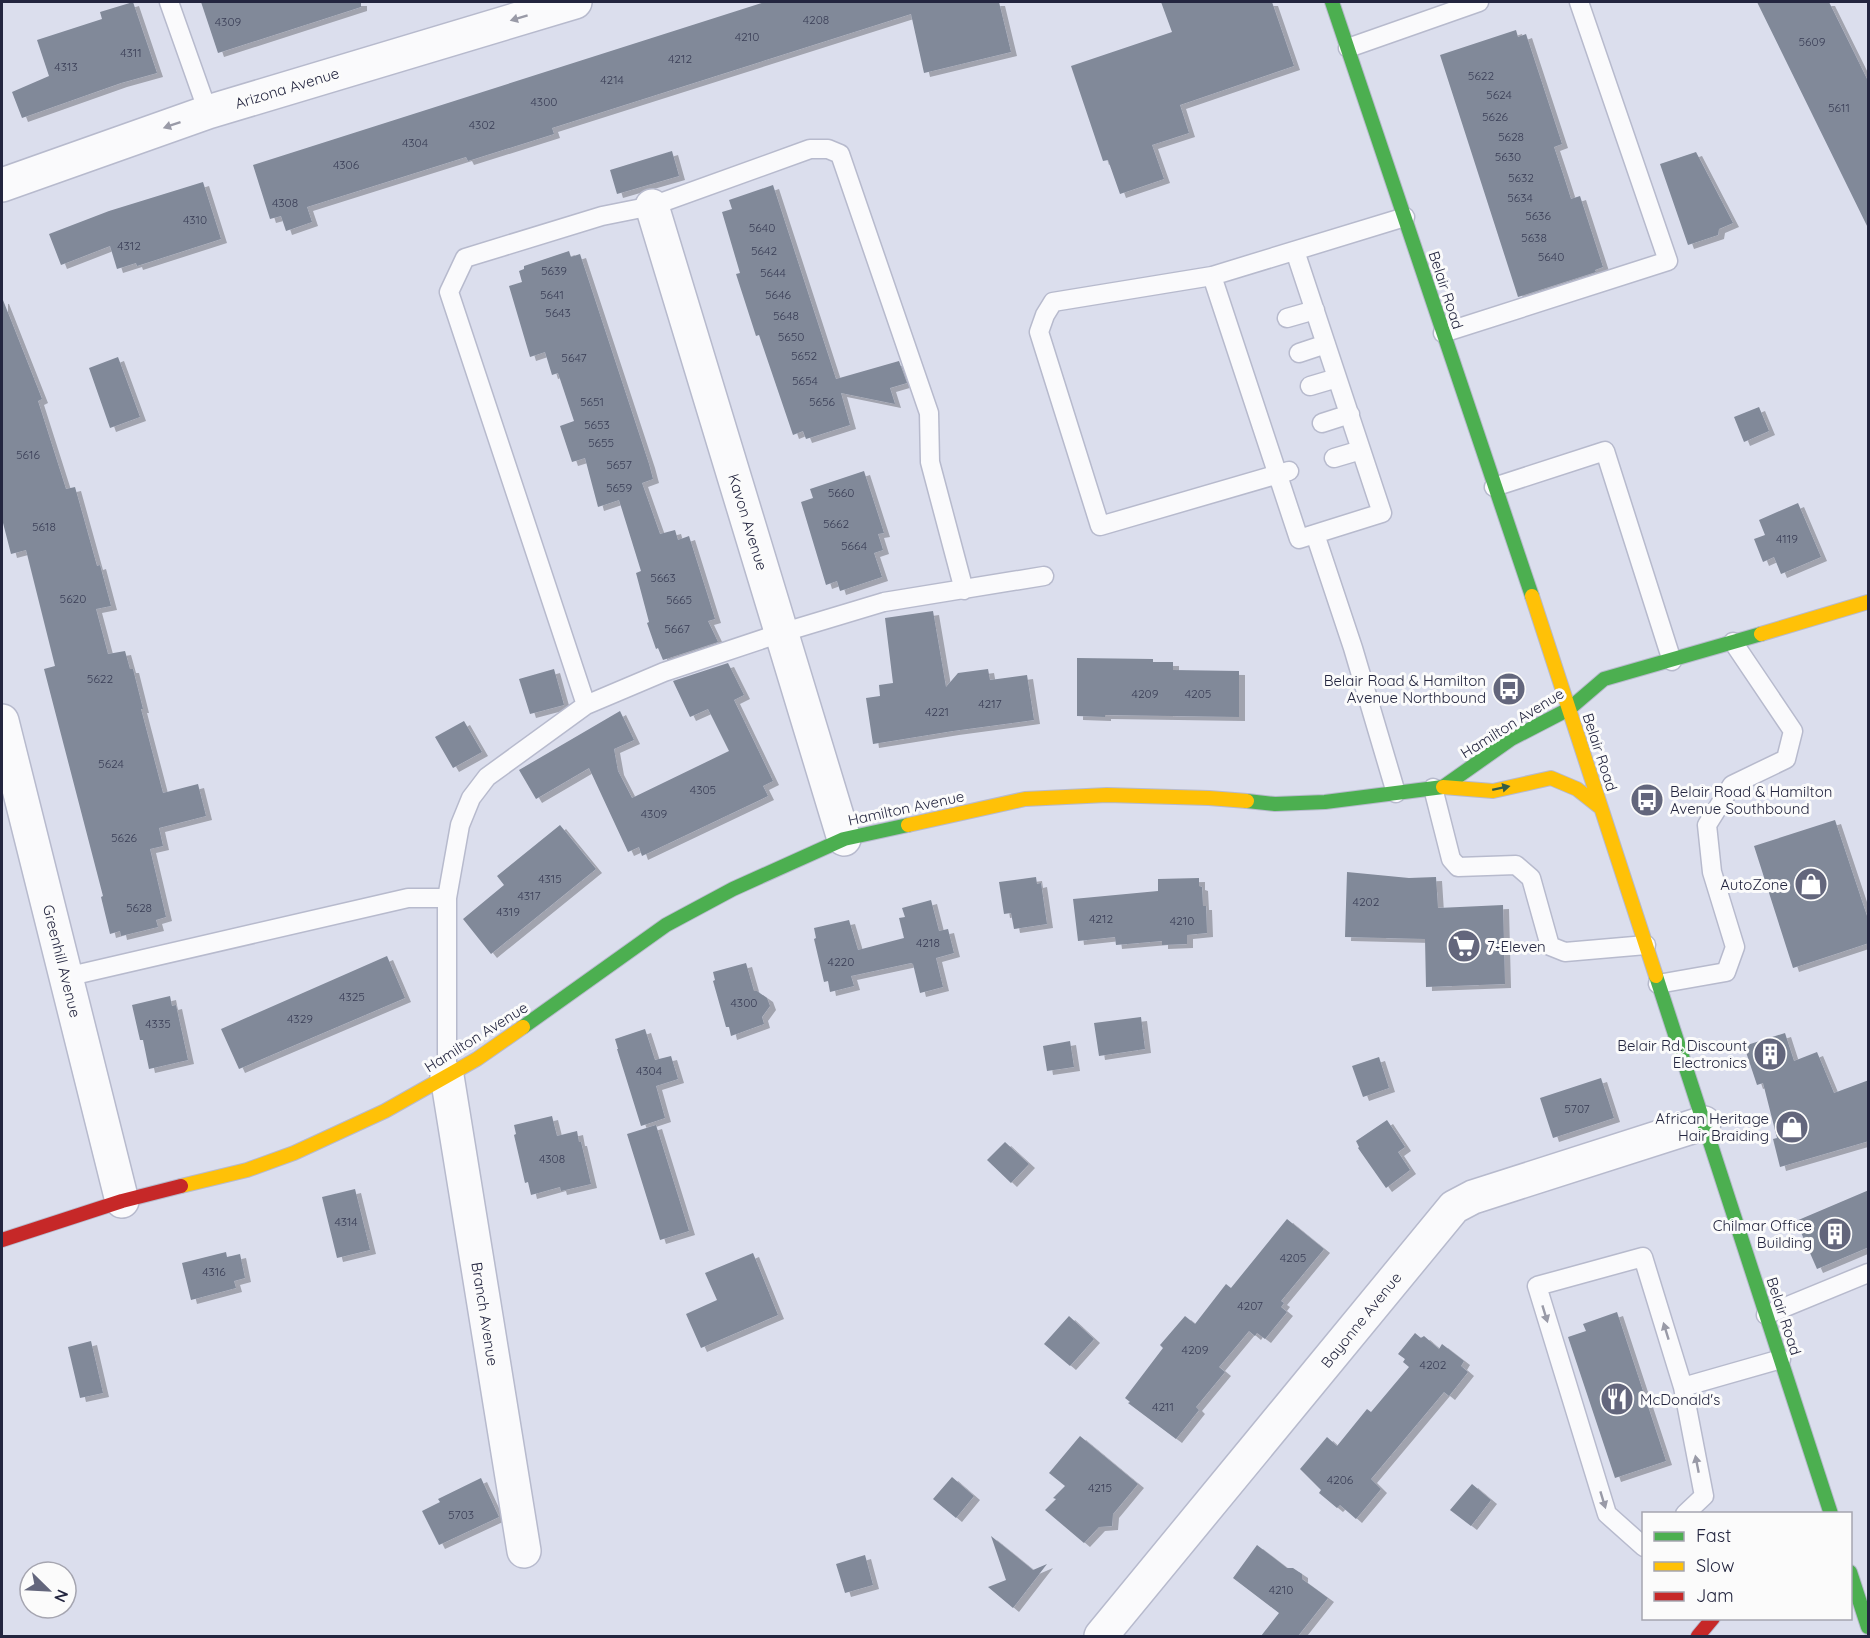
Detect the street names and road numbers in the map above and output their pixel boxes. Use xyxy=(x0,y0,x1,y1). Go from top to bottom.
street label: Arizona Avenue xyxy=(233,63,341,113)
street label: Belair Road xyxy=(1424,249,1468,331)
street label: Kavon Avenue xyxy=(724,471,772,573)
street label: Hamilton Avenue xyxy=(1457,684,1567,762)
street label: Belair Road xyxy=(1578,711,1622,793)
street label: Hamilton Avenue xyxy=(846,786,966,830)
street label: Greenhill Avenue xyxy=(39,903,85,1019)
street label: Hamilton Avenue xyxy=(421,998,531,1076)
street label: Branch Avenue xyxy=(467,1261,503,1367)
street label: Bayonne Avenue xyxy=(1317,1268,1405,1372)
street label: Belair Road xyxy=(1762,1275,1806,1357)

